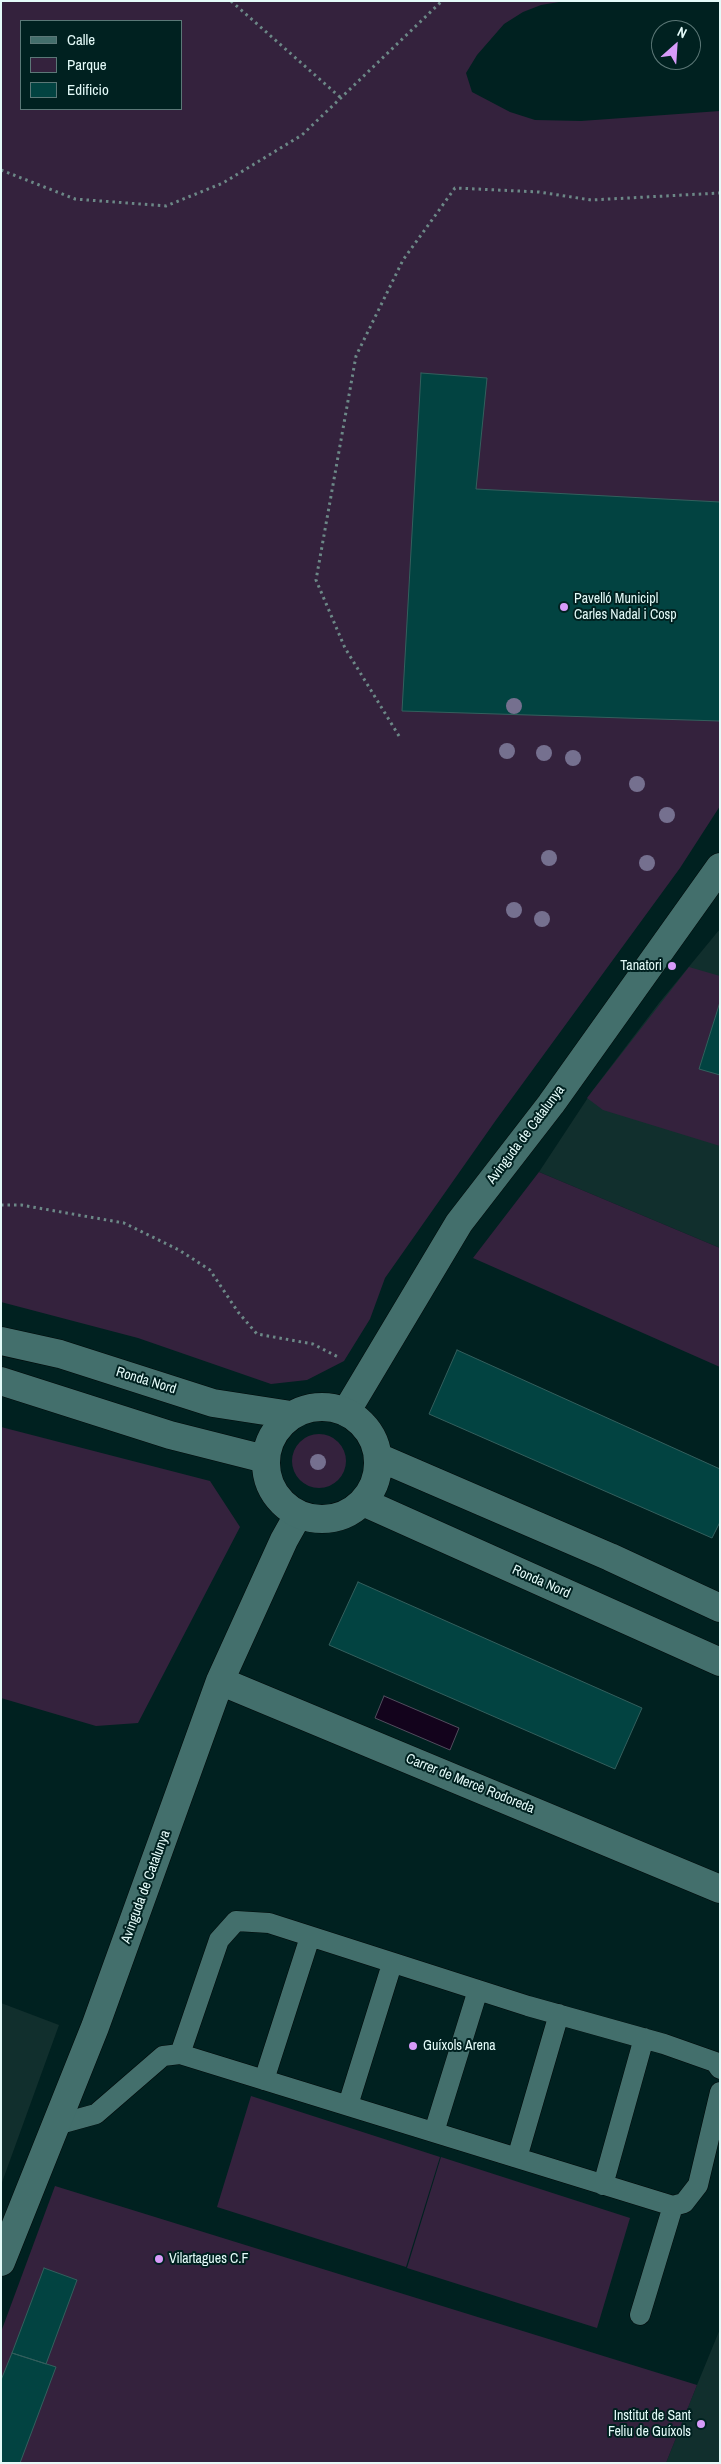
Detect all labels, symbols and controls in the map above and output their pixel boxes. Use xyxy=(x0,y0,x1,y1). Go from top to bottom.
legend xyxy=(20,20,182,110)
north arrow xyxy=(651,20,701,70)
text: N xyxy=(674,23,690,42)
text: Calle xyxy=(67,29,95,50)
text: Parque xyxy=(67,54,107,75)
text: Edificio xyxy=(67,79,109,100)
place label: Pavelló Municipl Carles Nadal i Cosp xyxy=(574,591,677,624)
marker: Pavelló Municipl Carles Nadal i Cosp xyxy=(558,601,570,613)
place label: Tanatori xyxy=(620,958,662,974)
marker: Tanatori xyxy=(666,960,678,972)
street label: Avinguda de Catalunya xyxy=(483,1082,569,1188)
street label: Ronda Nord xyxy=(114,1364,178,1398)
street label: Ronda Nord xyxy=(509,1562,573,1602)
street label: Carrer de Mercè Rodoreda xyxy=(403,1751,537,1817)
street label: Avinguda de Catalunya xyxy=(118,1828,174,1946)
place label: Guíxols Arena xyxy=(423,2038,496,2054)
marker: Guíxols Arena xyxy=(407,2040,419,2052)
place label: Vilartagues C.F xyxy=(169,2251,249,2267)
marker: Vilartagues C.F xyxy=(153,2253,165,2265)
place label: Institut de Sant Feliu de Guíxols xyxy=(608,2408,691,2440)
marker: Institut de Sant Feliu de Guíxols xyxy=(695,2418,707,2430)

